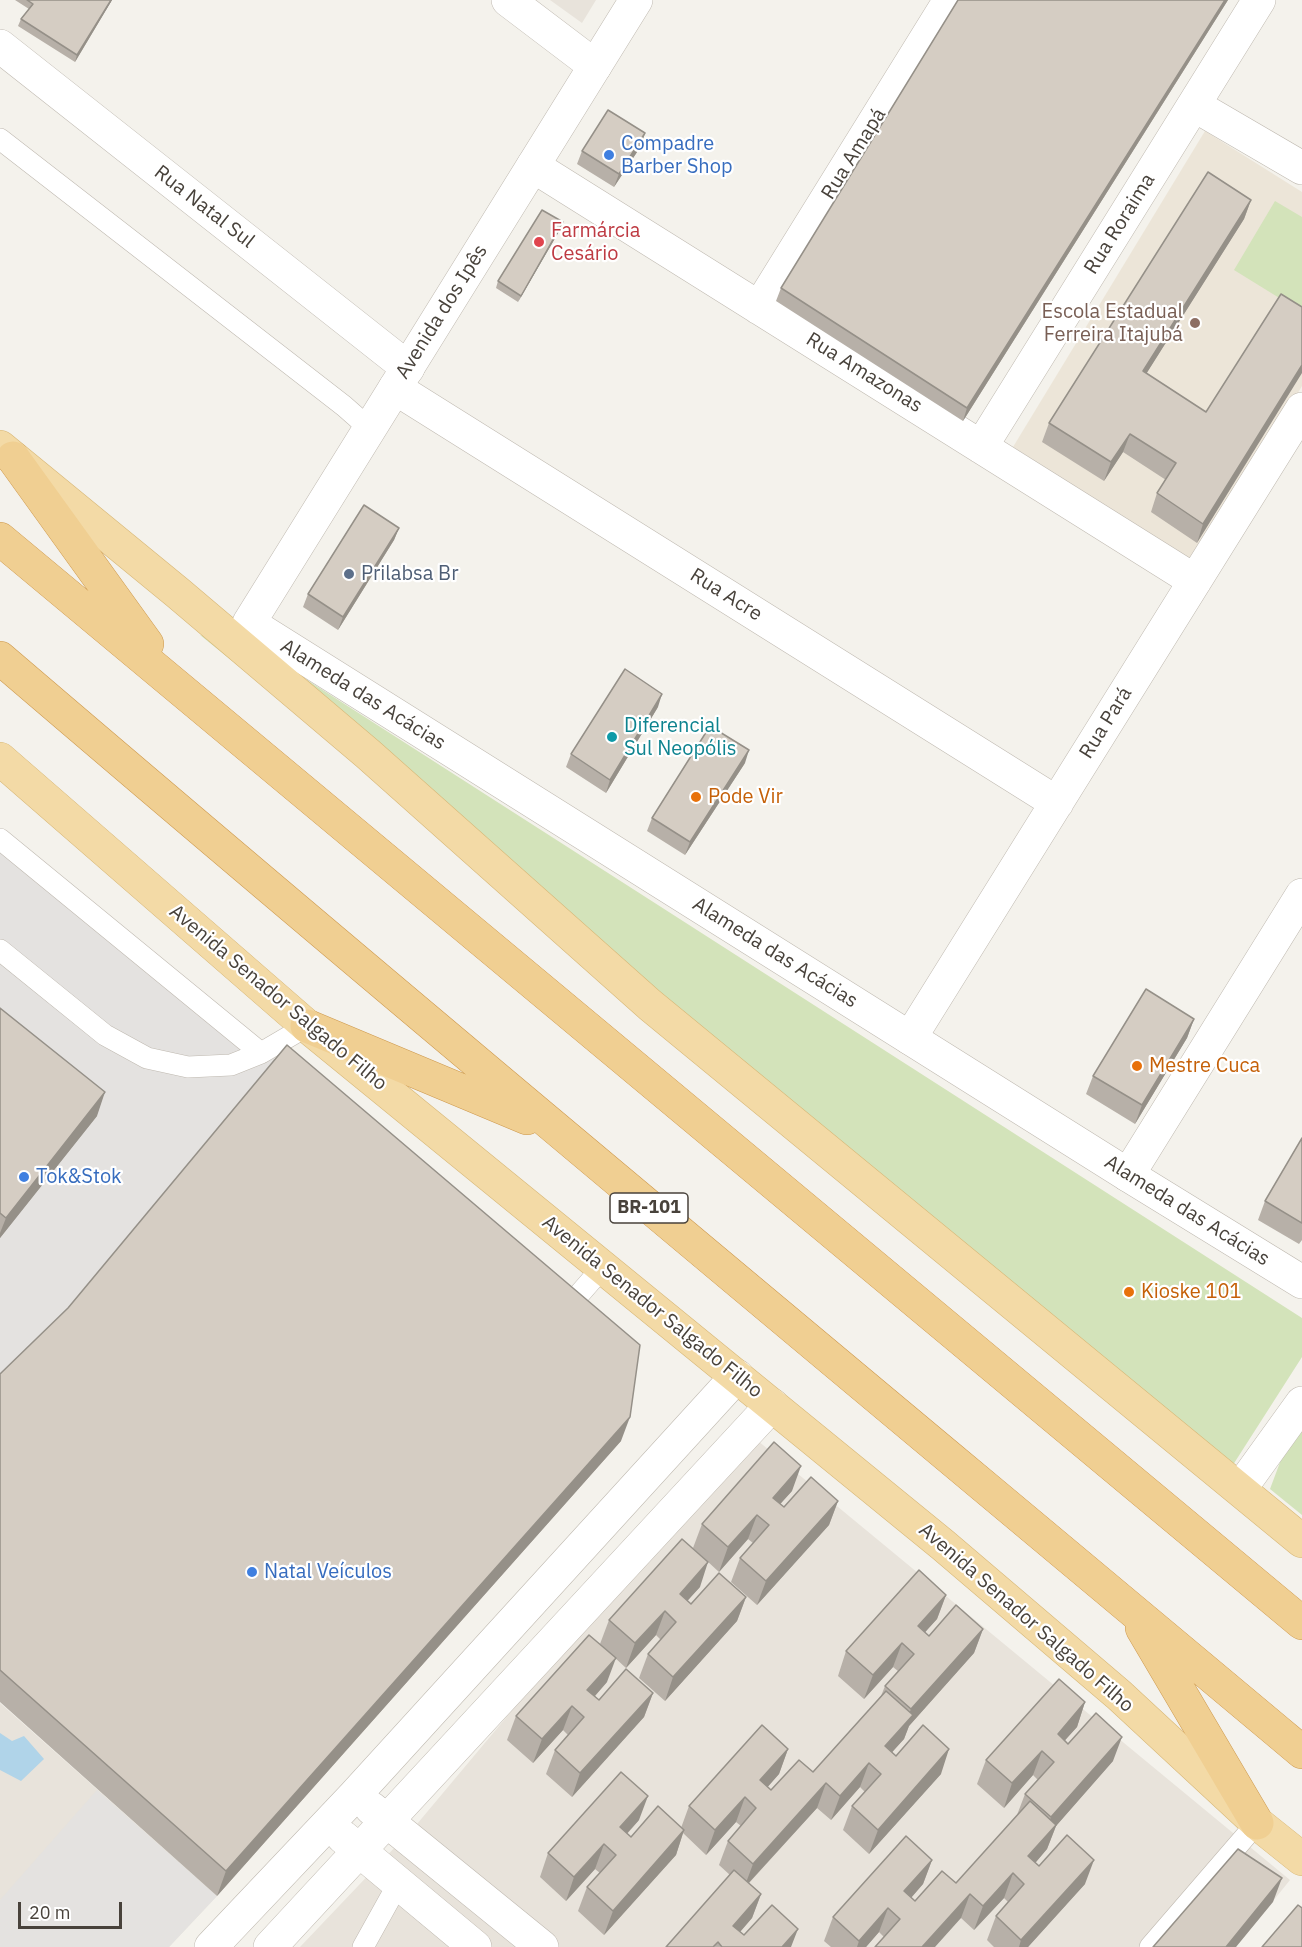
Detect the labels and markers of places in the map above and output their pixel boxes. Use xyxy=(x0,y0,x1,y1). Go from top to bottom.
place label: Compadre Barber Shop xyxy=(621,132,732,179)
marker: Compadre Barber Shop xyxy=(602,148,616,162)
place label: Farmárcia Cesário xyxy=(551,219,641,266)
marker: Farmárcia Cesário xyxy=(532,235,546,249)
place label: Escola Estadual Ferreira Itajubá xyxy=(1042,300,1183,347)
marker: Escola Estadual Ferreira Itajubá xyxy=(1188,316,1202,330)
place label: Prilabsa Br xyxy=(361,562,459,586)
marker: Prilabsa Br xyxy=(342,567,356,581)
place label: Diferencial Sul Neopólis xyxy=(624,714,736,761)
marker: Diferencial Sul Neopólis xyxy=(605,730,619,744)
place label: Pode Vir xyxy=(708,785,783,809)
marker: Pode Vir xyxy=(689,790,703,804)
place label: Mestre Cuca xyxy=(1149,1054,1260,1078)
marker: Mestre Cuca xyxy=(1130,1059,1144,1073)
place label: Tok&Stok xyxy=(36,1165,122,1189)
marker: Tok&Stok xyxy=(17,1170,31,1184)
place label: Kioske 101 xyxy=(1141,1280,1242,1304)
marker: Kioske 101 xyxy=(1122,1285,1136,1299)
place label: Natal Veículos xyxy=(264,1560,392,1584)
marker: Natal Veículos xyxy=(245,1565,259,1579)

